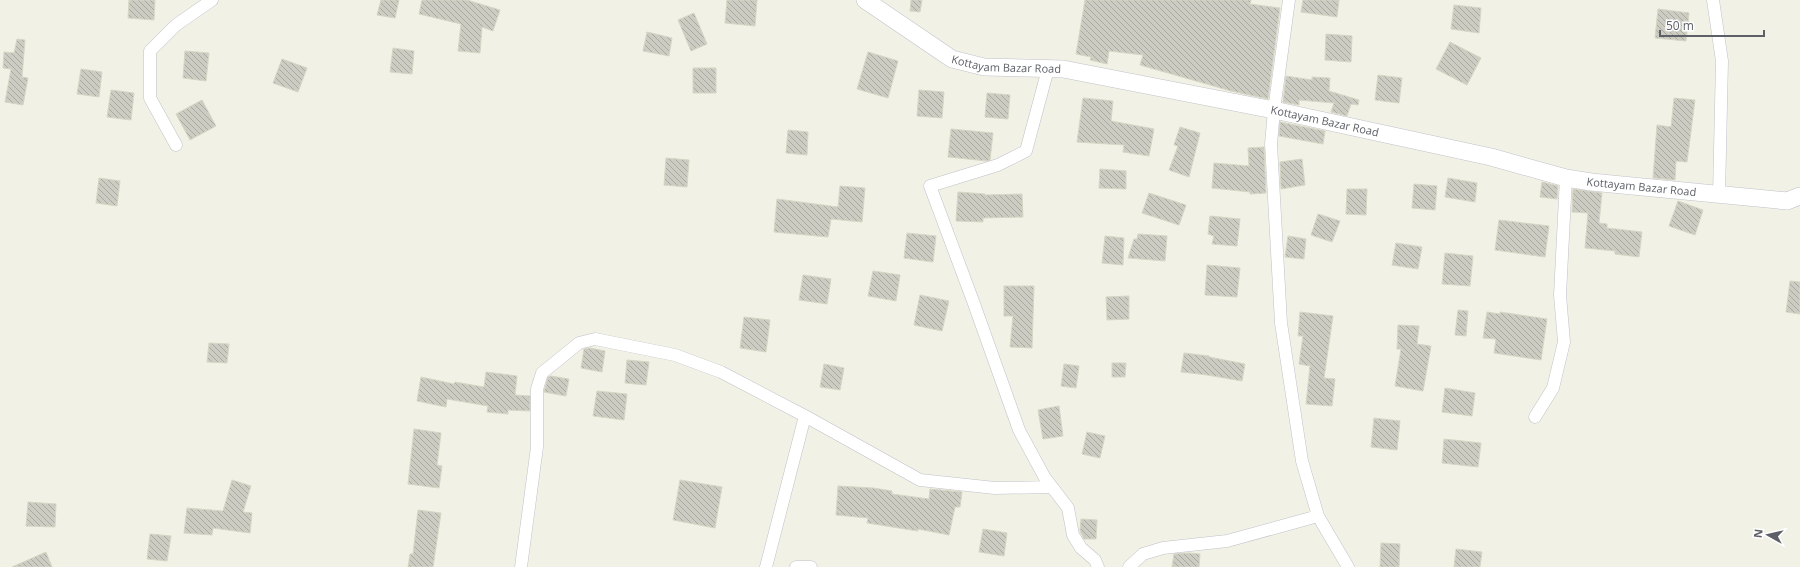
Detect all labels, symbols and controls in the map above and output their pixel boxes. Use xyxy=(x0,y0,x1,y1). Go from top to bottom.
scale bar xyxy=(1660,12,1764,38)
text: 50 m xyxy=(1666,17,1694,34)
street label: Kottayam Bazar Road xyxy=(950,51,1061,76)
street label: Kottayam Bazar Road xyxy=(1269,102,1380,139)
street label: Kottayam Bazar Road xyxy=(1586,173,1697,199)
north arrow xyxy=(1748,515,1788,555)
text: N xyxy=(1750,528,1766,539)

